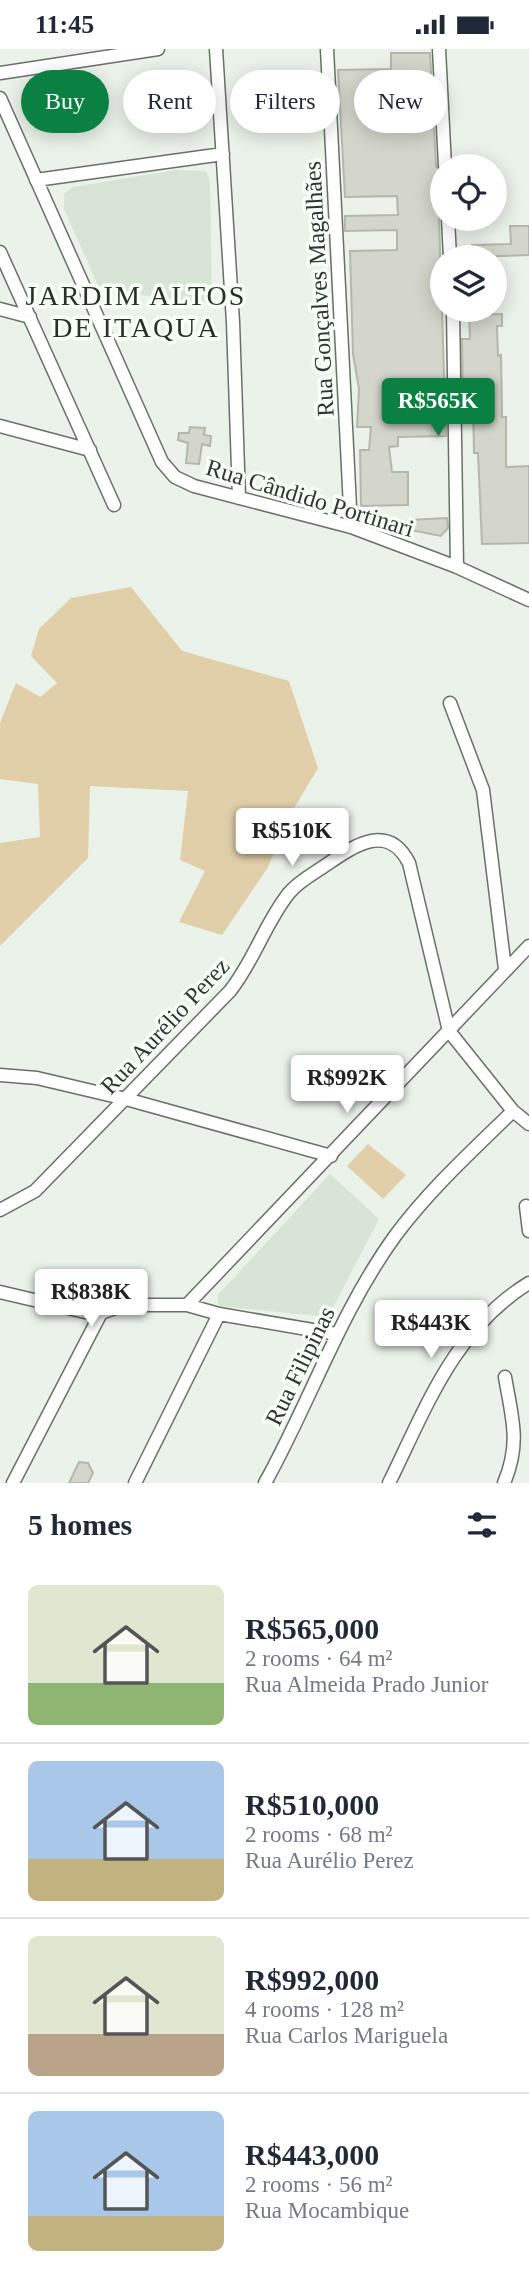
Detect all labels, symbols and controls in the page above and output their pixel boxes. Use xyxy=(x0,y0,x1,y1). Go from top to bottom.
text: 11:45 xyxy=(35,10,94,39)
chip: Buy xyxy=(21,70,109,133)
chip: Rent xyxy=(123,70,216,133)
chip: Filters xyxy=(230,70,340,133)
chip: New xyxy=(354,70,447,133)
map controls xyxy=(430,154,507,322)
button: locate xyxy=(430,154,507,231)
street label: Rua Gonçalves Magalhães xyxy=(299,161,339,417)
button: layers xyxy=(430,245,507,322)
district label: JARDIM ALTOS DE ITAQUA xyxy=(26,280,246,343)
pin: R$565K xyxy=(381,379,495,438)
text: R$565K xyxy=(398,388,478,413)
street label: Rua Cândido Portinari xyxy=(203,454,417,542)
pin: R$510K xyxy=(235,809,349,868)
text: R$510K xyxy=(252,818,332,843)
street label: Rua Aurélio Perez xyxy=(95,953,235,1099)
pin: R$992K xyxy=(290,1055,404,1115)
text: R$992K xyxy=(307,1065,387,1090)
pin: R$838K xyxy=(34,1269,148,1329)
text: R$838K xyxy=(51,1279,131,1304)
pin: R$443K xyxy=(374,1301,488,1360)
street label: Rua Filipinas xyxy=(260,1302,340,1430)
text: R$443K xyxy=(391,1310,471,1335)
icon: filters xyxy=(463,1506,501,1544)
text: 5 homes xyxy=(28,1508,132,1541)
text: R$565,000 xyxy=(245,1612,379,1645)
icon: home xyxy=(84,1613,168,1697)
text: 2 rooms · 64 m² xyxy=(245,1646,392,1671)
text: Rua Almeida Prado Junior xyxy=(245,1672,488,1697)
text: R$510,000 xyxy=(245,1788,379,1821)
icon: home xyxy=(84,1789,168,1873)
text: 2 rooms · 68 m² xyxy=(245,1822,392,1847)
text: Rua Aurélio Perez xyxy=(245,1848,414,1873)
text: R$992,000 xyxy=(245,1963,379,1996)
icon: home xyxy=(84,1964,168,2048)
text: 4 rooms · 128 m² xyxy=(245,1997,404,2022)
text: Rua Carlos Mariguela xyxy=(245,2023,448,2048)
text: R$443,000 xyxy=(245,2138,379,2171)
icon: home xyxy=(84,2139,168,2223)
text: 2 rooms · 56 m² xyxy=(245,2172,392,2197)
text: Rua Mocambique xyxy=(245,2198,409,2223)

